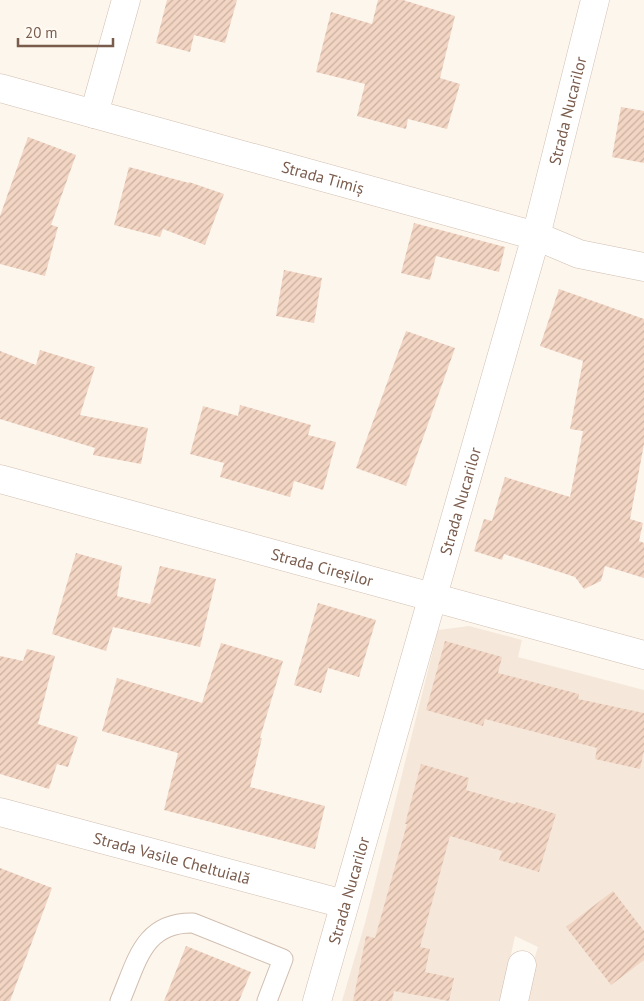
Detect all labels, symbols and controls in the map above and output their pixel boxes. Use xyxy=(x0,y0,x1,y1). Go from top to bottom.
scale bar xyxy=(18,15,112,47)
text: 20 m xyxy=(25,23,58,42)
street label: Strada Nucarilor xyxy=(544,54,591,167)
street label: Strada Timiș xyxy=(279,156,367,198)
street label: Strada Nucarilor xyxy=(435,444,485,557)
street label: Strada Cireșilor xyxy=(269,544,376,591)
street label: Strada Vasile Cheltuială xyxy=(91,827,253,889)
street label: Strada Nucarilor xyxy=(324,834,374,947)

